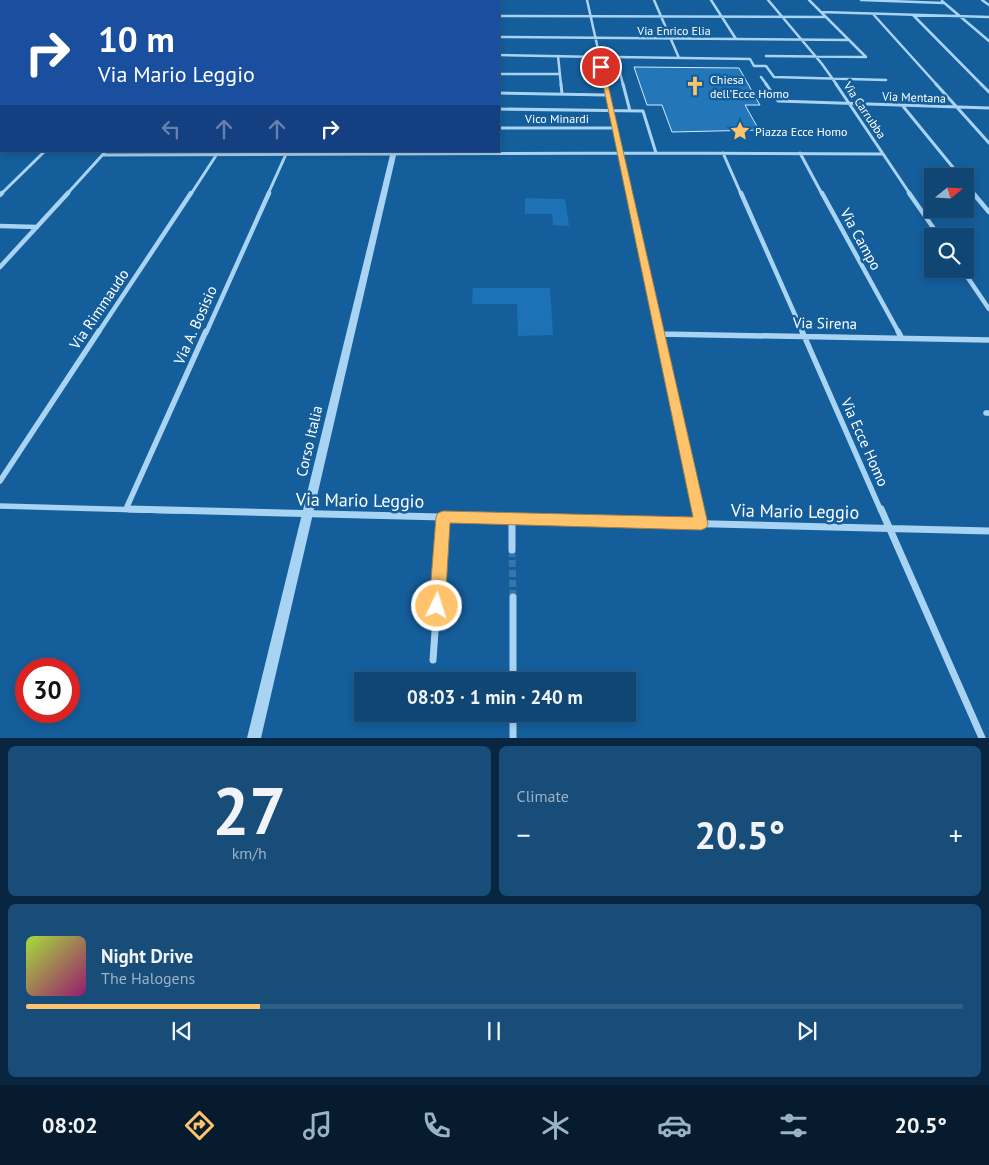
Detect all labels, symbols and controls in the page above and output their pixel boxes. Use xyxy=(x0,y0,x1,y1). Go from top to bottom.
text: 10 m xyxy=(98,16,175,62)
icon: right xyxy=(15,20,80,85)
street label: Via Enrico Elia xyxy=(636,23,711,38)
pin xyxy=(580,46,622,88)
icon: arrive xyxy=(587,53,615,81)
text: Via Mario Leggio xyxy=(98,60,255,88)
place label: Chiesa dell'Ecce Homo xyxy=(710,72,789,101)
church icon: Chiesa dell'Ecce Homo xyxy=(684,75,706,97)
street label: Via Carrubba xyxy=(840,78,890,141)
street label: Via Mentana xyxy=(881,88,946,106)
street label: Vico Minardi xyxy=(524,111,589,126)
icon: left xyxy=(157,115,185,143)
icon: ahead xyxy=(210,115,238,143)
icon: ahead xyxy=(263,115,291,143)
icon: right xyxy=(316,115,344,143)
place icon: Piazza Ecce Homo xyxy=(729,120,751,142)
place label: Piazza Ecce Homo xyxy=(755,124,847,139)
north arrow xyxy=(924,168,974,218)
map controls xyxy=(924,168,974,278)
street label: Via Campo xyxy=(836,204,886,273)
button: search xyxy=(924,228,974,278)
street label: Via Rimmaudo xyxy=(65,265,133,354)
street label: Via A. Bosisio xyxy=(169,283,221,368)
street label: Via Sirena xyxy=(792,313,857,333)
street label: Via Ecce Homo xyxy=(837,394,893,489)
street label: Corso Italia xyxy=(292,404,326,478)
street label: Via Mario Leggio xyxy=(295,487,424,513)
street label: Via Mario Leggio xyxy=(730,498,859,524)
position arrow xyxy=(410,579,462,631)
speed limit sign: 30 xyxy=(15,658,80,723)
text: 08:03 · 1 min · 240 m xyxy=(407,685,583,709)
text: 27 xyxy=(212,768,286,852)
text: Climate xyxy=(517,786,569,806)
text: 20.5° xyxy=(694,810,785,859)
text: − xyxy=(517,816,531,853)
text: + xyxy=(949,816,963,853)
text: km/h xyxy=(232,843,267,863)
text: Night Drive xyxy=(101,944,193,968)
text: The Halogens xyxy=(101,968,195,988)
icon: previous xyxy=(168,1017,196,1045)
icon: pause xyxy=(480,1017,508,1045)
icon: next xyxy=(793,1017,821,1045)
icon: directions xyxy=(182,1108,217,1143)
icon: music xyxy=(300,1108,335,1143)
icon: phone xyxy=(419,1108,454,1143)
icon: climate xyxy=(538,1108,573,1143)
icon: car xyxy=(657,1108,692,1143)
icon: filters xyxy=(776,1108,811,1143)
text: 08:02 xyxy=(42,1111,98,1139)
text: 20.5° xyxy=(895,1111,947,1139)

